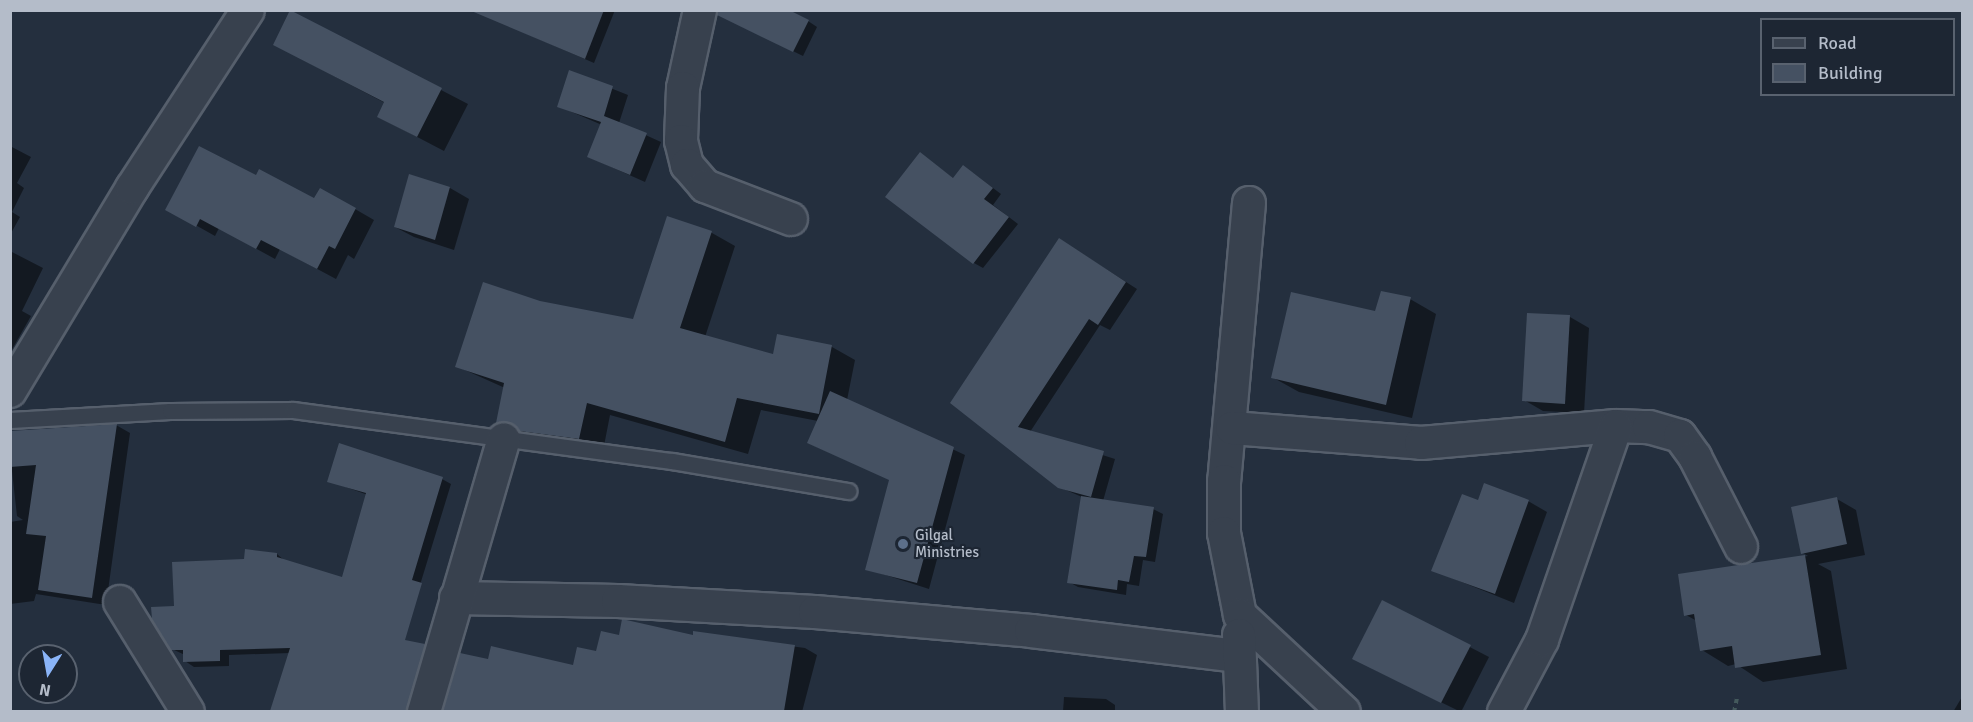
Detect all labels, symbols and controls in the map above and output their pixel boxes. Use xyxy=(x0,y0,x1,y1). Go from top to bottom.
legend xyxy=(1760,18,1955,96)
text: Road xyxy=(1818,32,1857,54)
text: Building xyxy=(1818,62,1882,84)
place label: Gilgal Ministries xyxy=(915,526,979,561)
marker: Gilgal Ministries xyxy=(896,537,910,551)
north arrow xyxy=(18,644,78,704)
text: N xyxy=(38,679,52,701)

